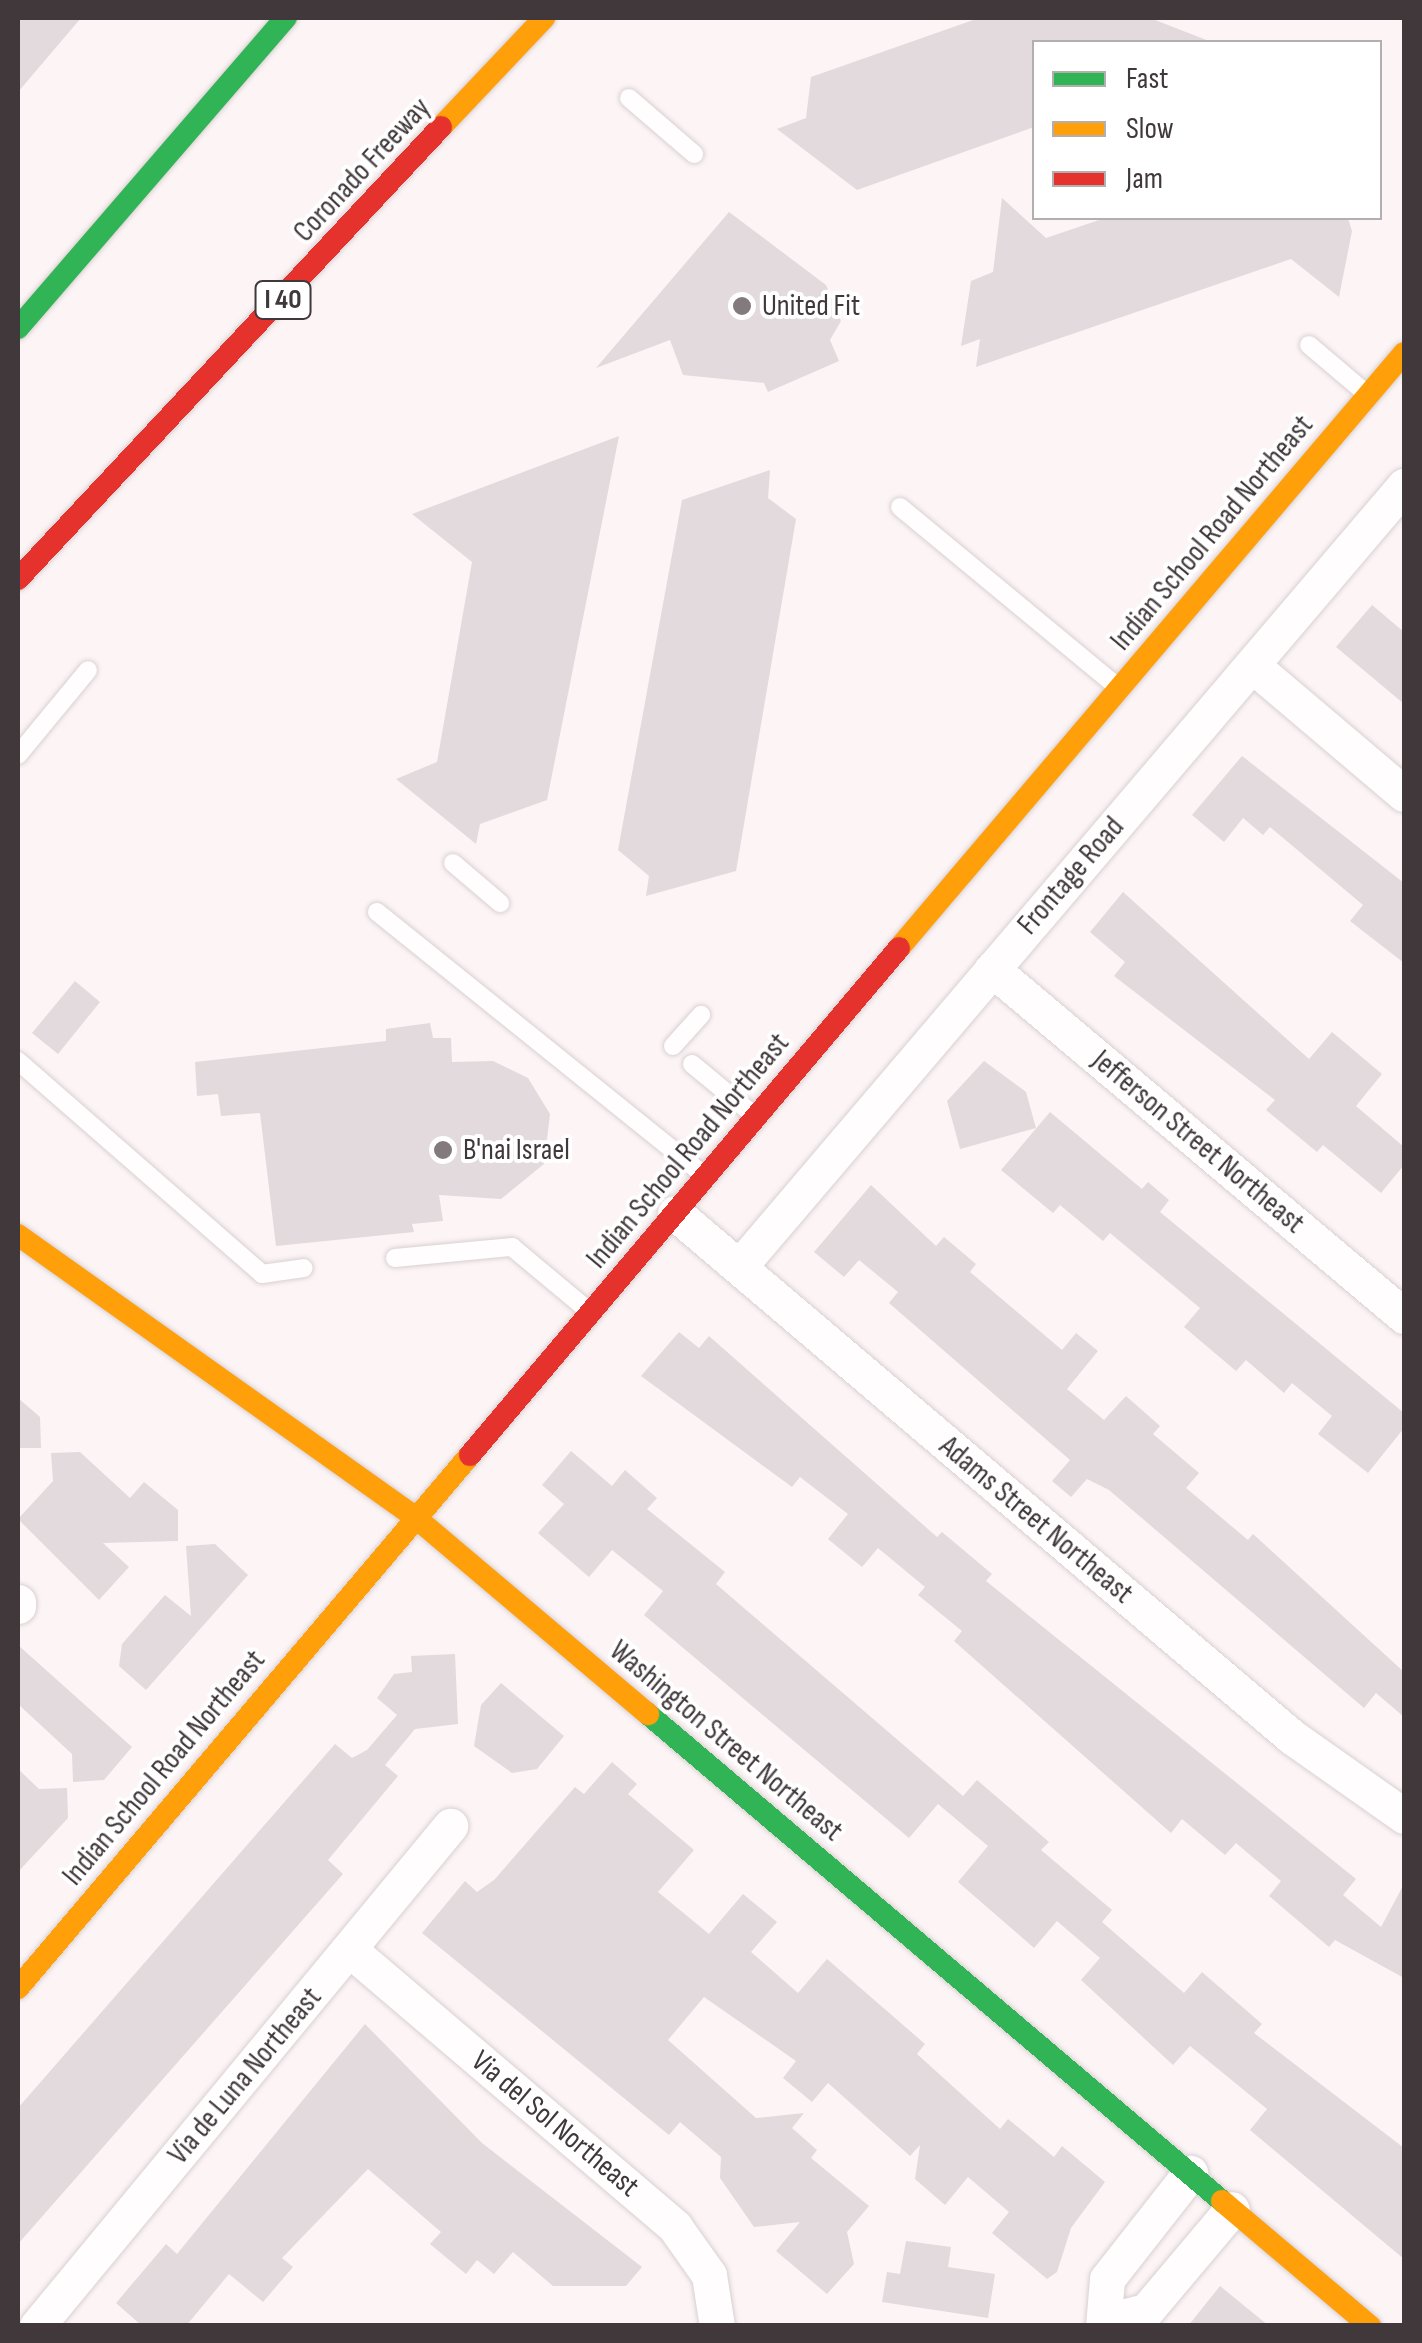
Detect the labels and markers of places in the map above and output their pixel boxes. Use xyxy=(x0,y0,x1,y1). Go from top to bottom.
place label: United Fit xyxy=(762,288,860,324)
marker: United Fit xyxy=(731,295,753,317)
place label: B'nai Israel xyxy=(463,1132,570,1168)
marker: B'nai Israel xyxy=(432,1139,454,1161)

